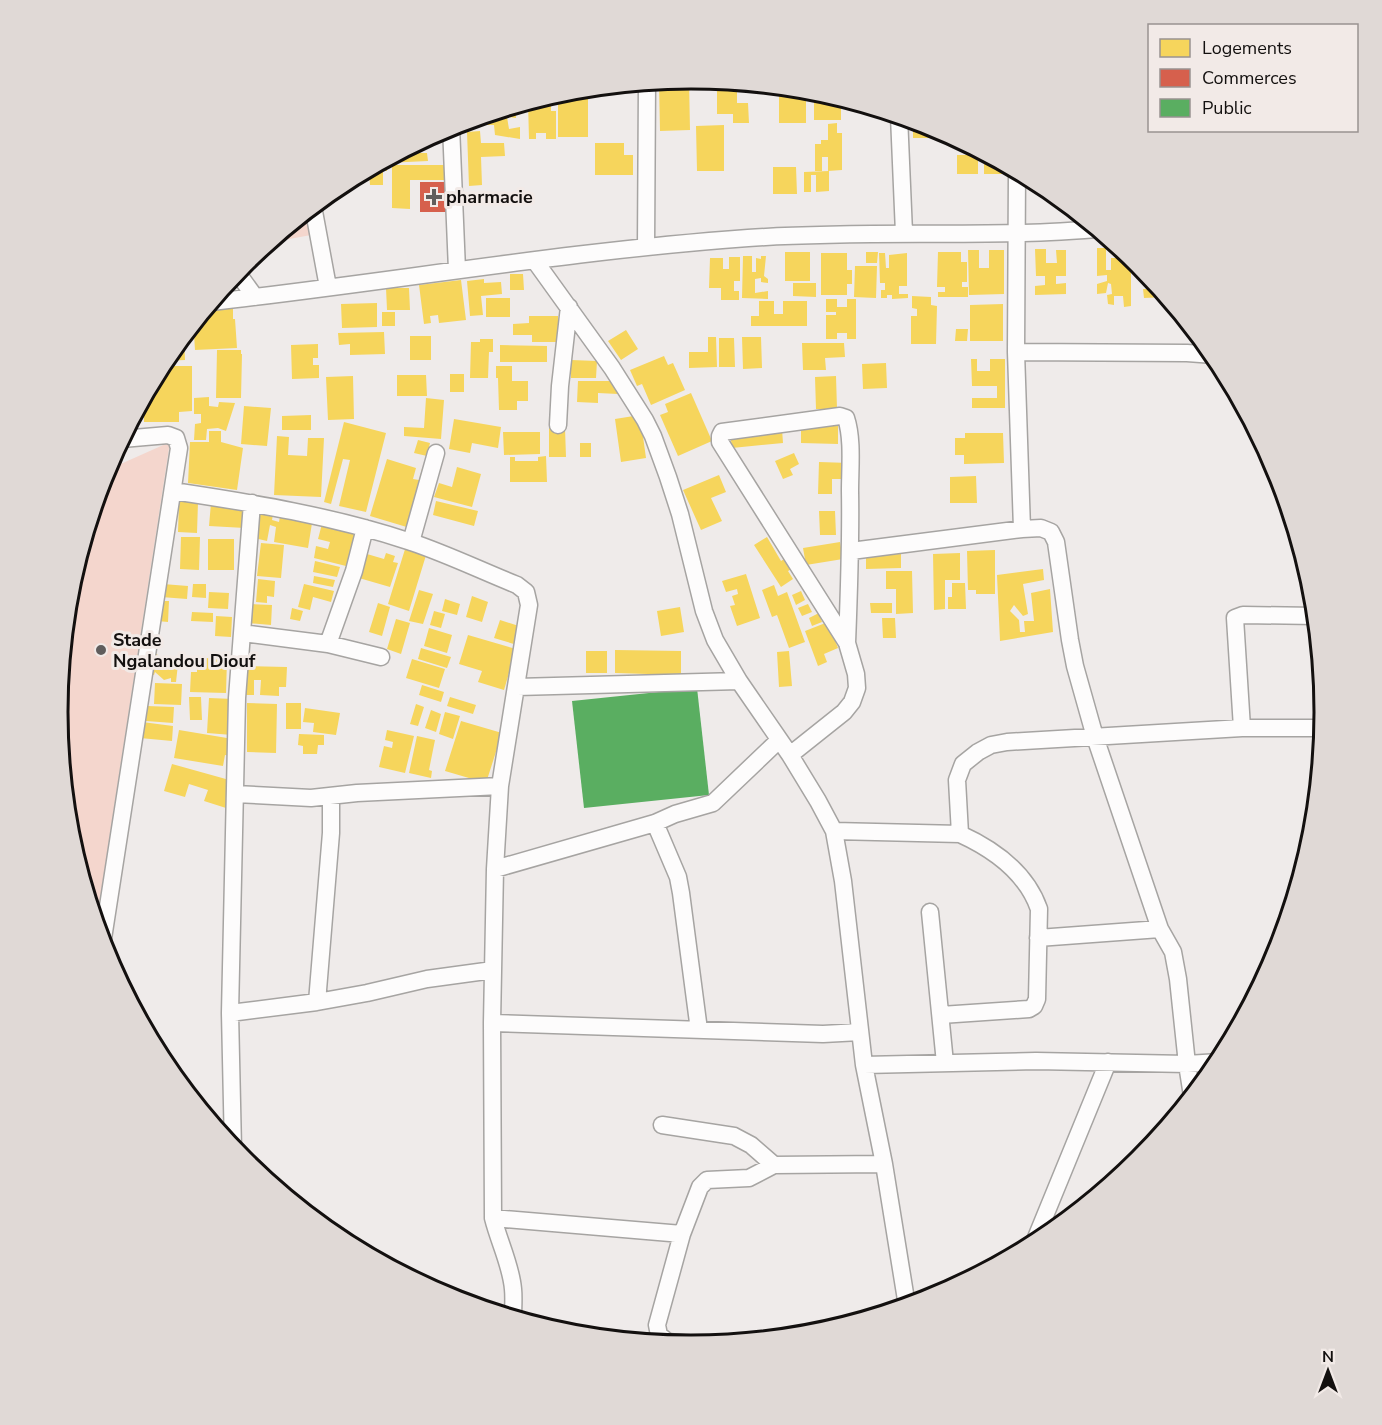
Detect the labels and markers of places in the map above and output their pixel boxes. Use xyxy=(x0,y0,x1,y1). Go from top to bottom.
place label: pharmacie xyxy=(446,185,533,209)
marker: pharmacie xyxy=(427,190,441,204)
place label: Stade Ngalandou Diouf xyxy=(113,628,256,673)
marker: Stade Ngalandou Diouf xyxy=(94,643,108,657)

